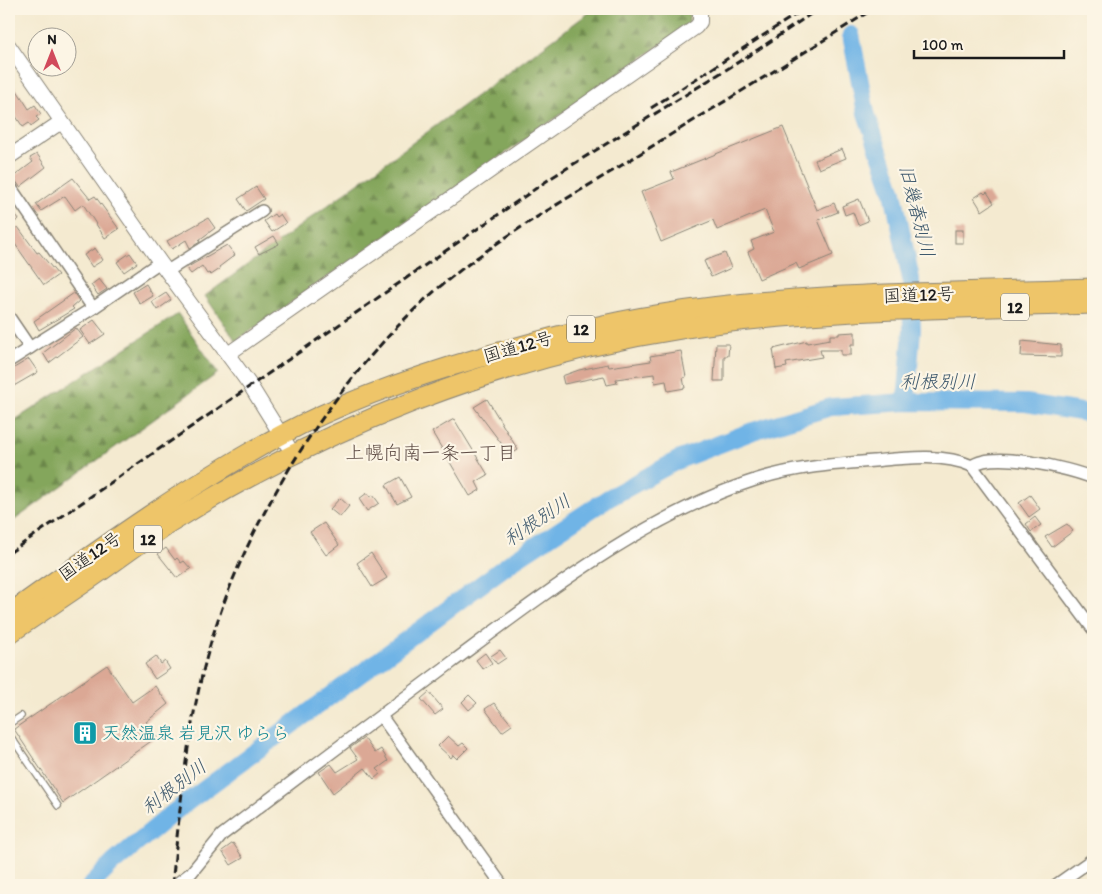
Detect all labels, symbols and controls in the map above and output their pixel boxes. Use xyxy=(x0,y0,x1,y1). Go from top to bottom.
north arrow xyxy=(28,28,78,78)
scale bar xyxy=(914,28,1064,60)
text: N xyxy=(47,31,57,48)
text: 100 m xyxy=(922,36,964,54)
water label: 旧幾春別川 xyxy=(894,162,940,260)
street label: 国道12号 xyxy=(883,283,955,307)
road number: 12 xyxy=(1001,294,1029,320)
road number: 12 xyxy=(567,316,595,342)
street label: 国道12号 xyxy=(480,327,556,367)
water label: 利根別川 xyxy=(900,370,976,393)
district label: 上幌向南一条一丁目 xyxy=(345,441,517,464)
water label: 利根別川 xyxy=(499,489,575,551)
street label: 国道12号 xyxy=(54,526,126,586)
road number: 12 xyxy=(134,526,162,552)
building icon: 天然温泉 岩見沢 ゆらら xyxy=(72,720,98,746)
place label: 天然温泉 岩見沢 ゆらら xyxy=(102,722,290,744)
water label: 利根別川 xyxy=(137,755,211,819)

